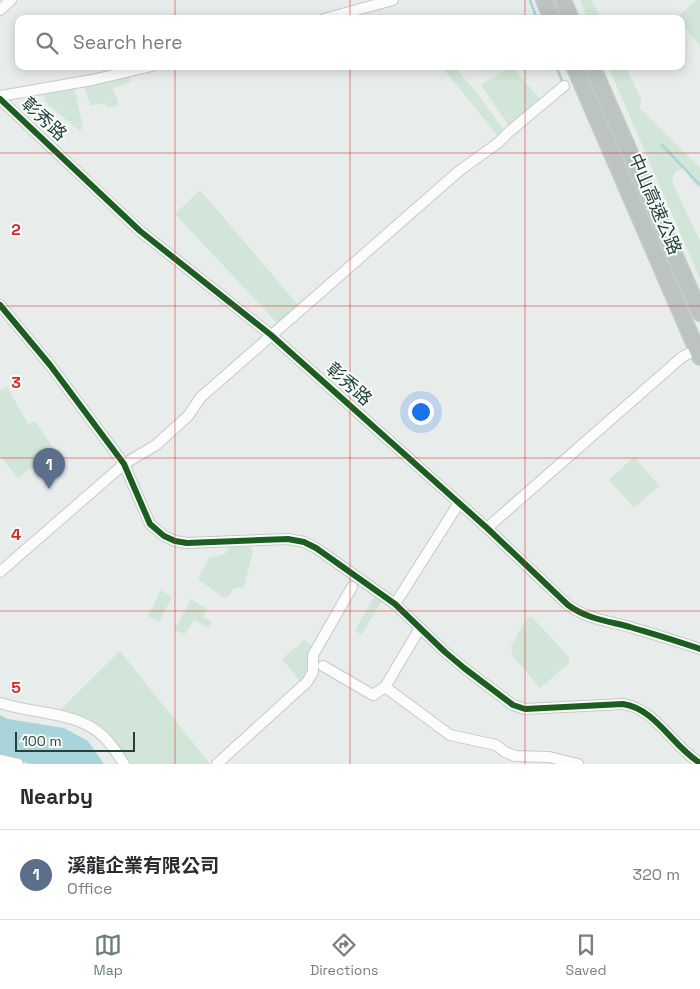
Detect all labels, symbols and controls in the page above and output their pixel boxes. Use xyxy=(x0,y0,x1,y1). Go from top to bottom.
search box xyxy=(15,15,685,70)
icon: search xyxy=(33,29,61,57)
text: Search here xyxy=(73,30,183,55)
street label: 彰秀路 xyxy=(17,92,72,145)
street label: 中山高速公路 xyxy=(624,150,687,258)
text: 2 xyxy=(11,219,21,240)
street label: 彰秀路 xyxy=(322,357,377,410)
text: 3 xyxy=(11,372,21,393)
your location xyxy=(408,399,434,425)
pin: 1 xyxy=(33,448,65,489)
text: 4 xyxy=(11,524,21,545)
text: 5 xyxy=(11,677,21,698)
scale bar xyxy=(15,729,135,752)
text: 100 m xyxy=(22,732,61,750)
text: Nearby xyxy=(20,783,93,810)
text: 溪龍企業有限公司 xyxy=(67,853,219,878)
text: 1 xyxy=(32,864,40,885)
text: 320 m xyxy=(633,864,680,885)
text: Office xyxy=(67,878,113,899)
tab: Map xyxy=(94,931,123,979)
tab: Directions xyxy=(310,931,378,979)
tab: Saved xyxy=(566,931,606,979)

